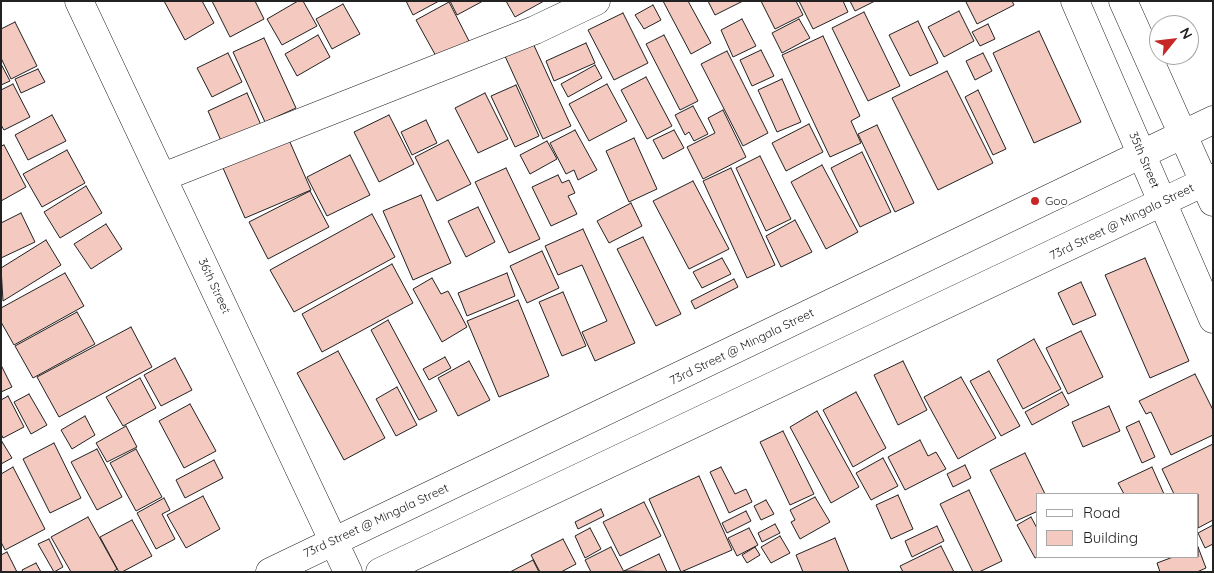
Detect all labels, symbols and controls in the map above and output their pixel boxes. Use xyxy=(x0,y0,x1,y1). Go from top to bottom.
north arrow xyxy=(1149,15,1199,65)
text: N xyxy=(1176,24,1197,42)
street label: 35th Street xyxy=(1126,130,1162,190)
street label: 73rd Street @ Mingala Street xyxy=(1048,181,1196,263)
place label: Goo xyxy=(1045,194,1068,208)
marker: Goo xyxy=(1029,195,1041,207)
street label: 36th Street xyxy=(195,256,233,316)
street label: 73rd Street @ Mingala Street xyxy=(668,306,816,388)
street label: 73rd Street @ Mingala Street xyxy=(301,481,451,561)
legend xyxy=(1036,493,1199,558)
text: Road xyxy=(1083,503,1120,522)
text: Building xyxy=(1083,528,1138,547)

